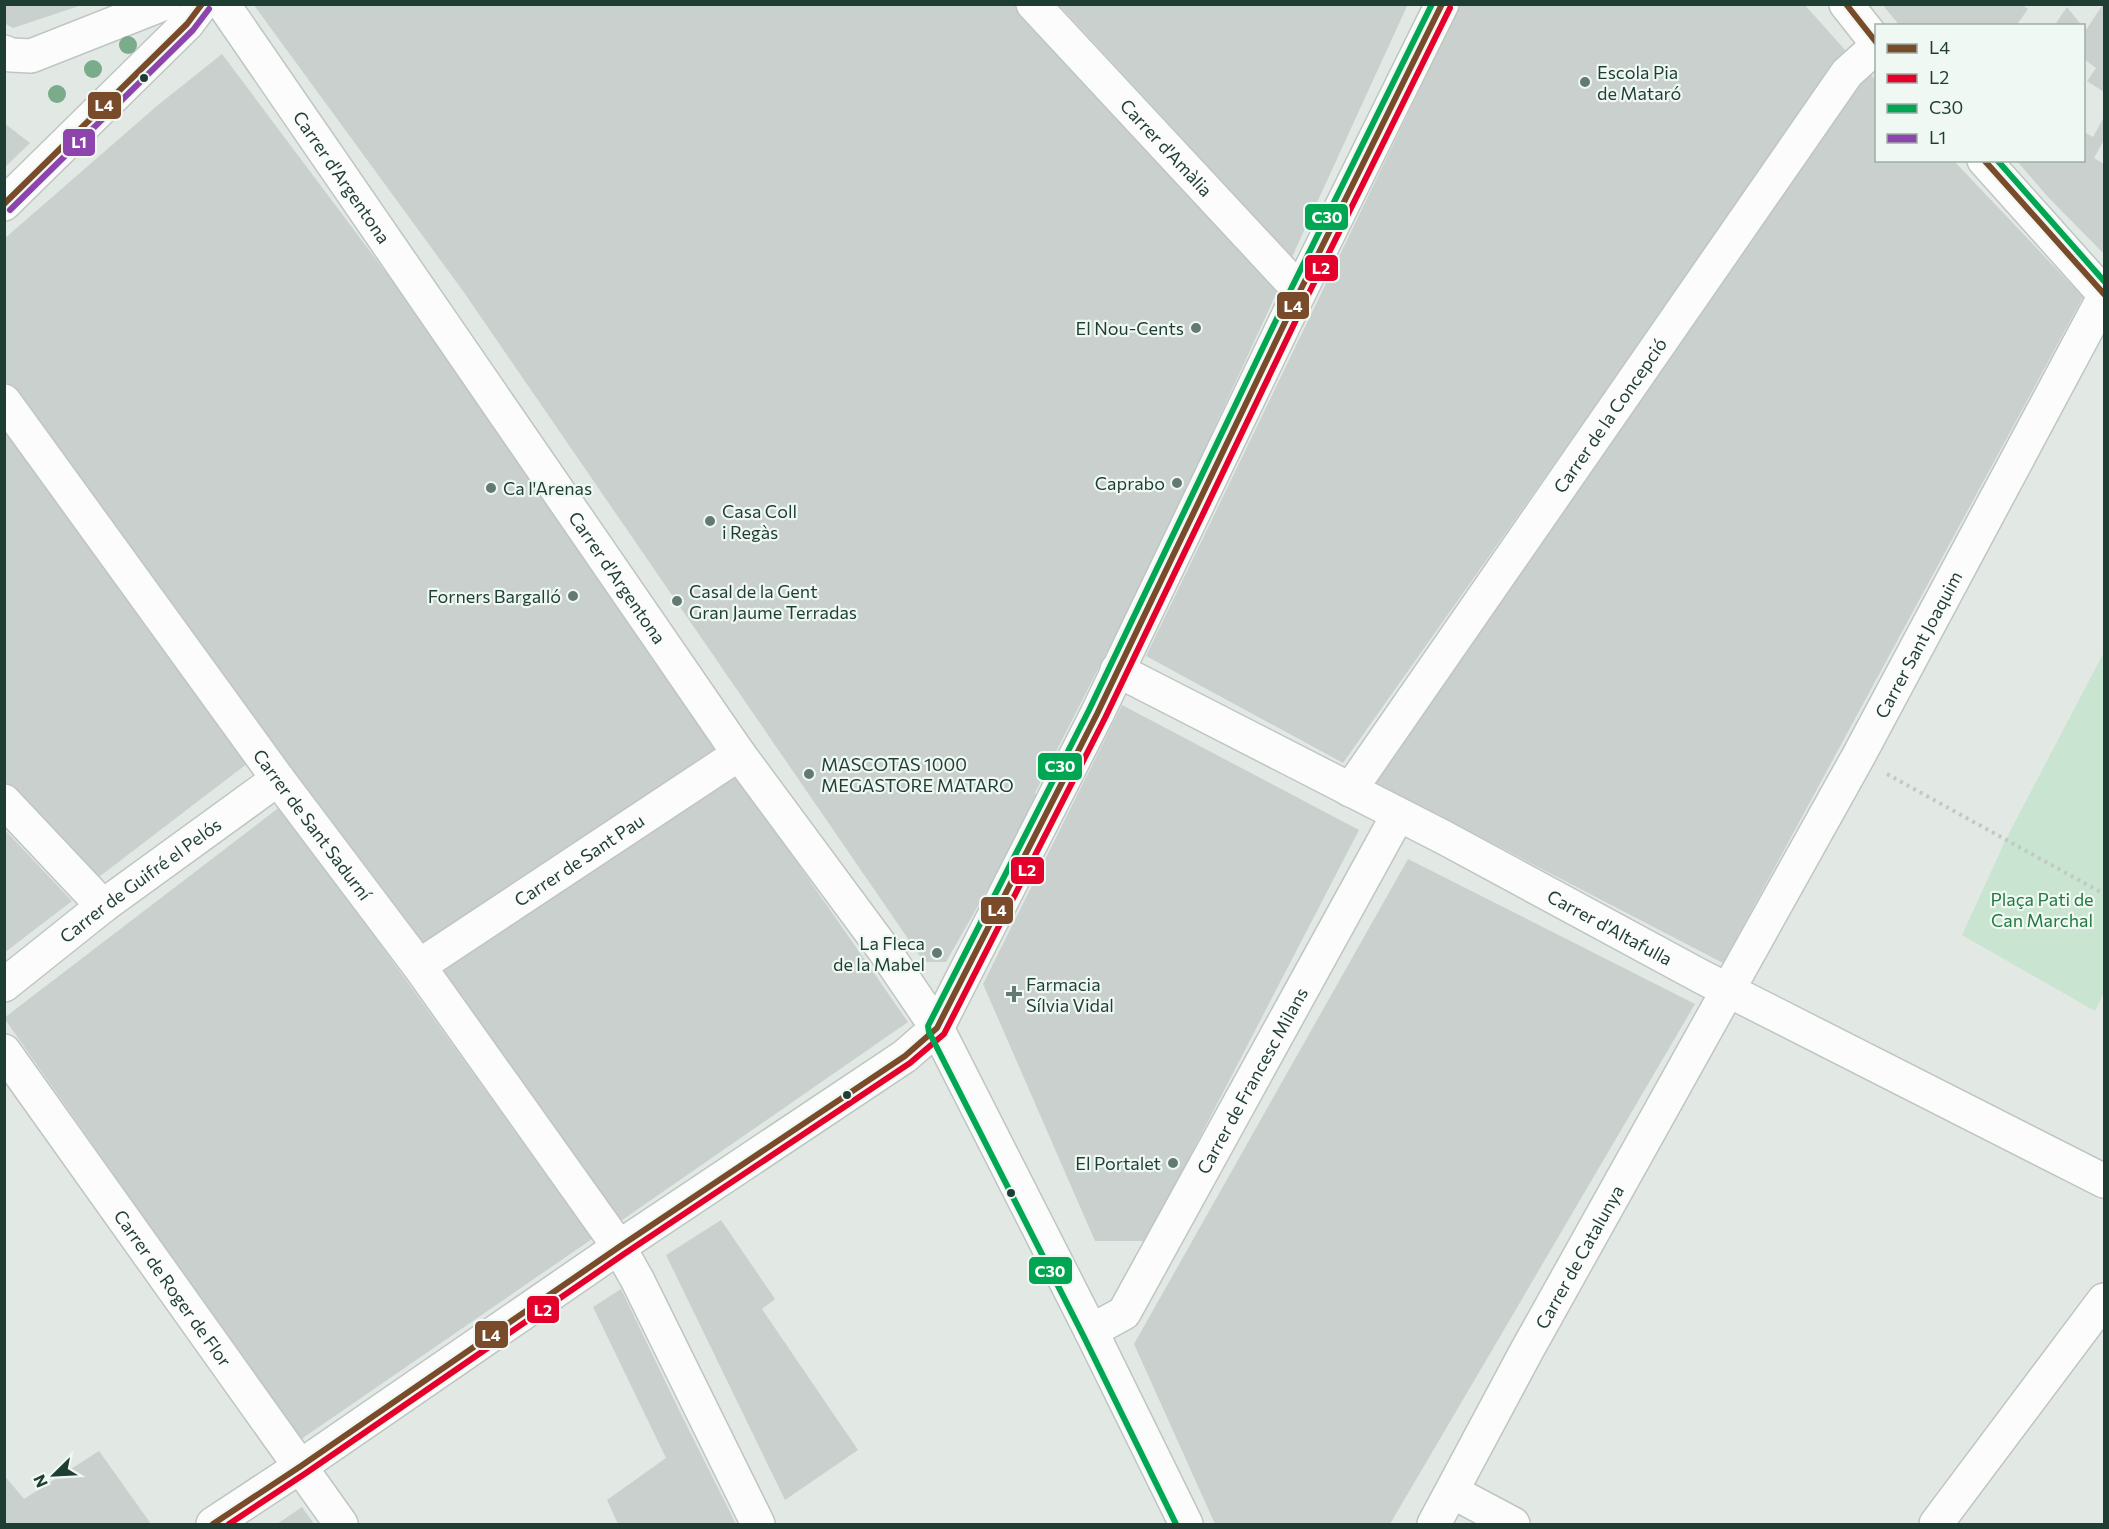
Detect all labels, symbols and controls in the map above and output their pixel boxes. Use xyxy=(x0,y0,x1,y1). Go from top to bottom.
legend xyxy=(1875,24,2085,162)
text: L4 xyxy=(1929,36,1950,58)
place label: Escola Pia de Mataró xyxy=(1597,61,1681,104)
text: L2 xyxy=(1929,66,1949,88)
unlabelled marker xyxy=(138,72,150,84)
marker: Escola Pia de Mataró xyxy=(1578,75,1592,89)
line badge: L4 xyxy=(87,91,122,120)
street label: Carrer d'Amàlia xyxy=(1116,94,1217,201)
text: L4 xyxy=(94,95,114,114)
text: C30 xyxy=(1929,96,1963,118)
street label: Carrer d'Argentona xyxy=(289,107,395,247)
text: L1 xyxy=(1929,126,1946,148)
line badge: L1 xyxy=(62,128,96,157)
text: L1 xyxy=(71,132,87,151)
line badge: C30 xyxy=(1304,203,1349,231)
text: C30 xyxy=(1312,207,1342,226)
line badge: L2 xyxy=(1304,254,1339,282)
text: L2 xyxy=(1312,258,1330,277)
line badge: L4 xyxy=(1276,291,1310,320)
text: L4 xyxy=(1283,296,1303,315)
place label: El Nou-Cents xyxy=(1076,317,1184,339)
marker: El Nou-Cents xyxy=(1189,321,1203,335)
street label: Carrer de la Concepció xyxy=(1548,334,1671,497)
place label: Caprabo xyxy=(1095,472,1165,494)
marker: Caprabo xyxy=(1170,476,1184,490)
place label: Ca l'Arenas xyxy=(503,477,592,499)
marker: Ca l'Arenas xyxy=(484,481,498,495)
place label: Casa Coll i Regàs xyxy=(722,500,797,543)
street label: Carrer d'Argentona xyxy=(564,507,671,648)
marker: Casa Coll i Regàs xyxy=(703,514,717,528)
street label: Carrer Sant Joaquim xyxy=(1870,567,1966,722)
place label: Casal de la Gent Gran Jaume Terradas xyxy=(689,580,857,623)
place label: Forners Bargalló xyxy=(428,585,561,607)
marker: Forners Bargalló xyxy=(566,589,580,603)
marker: Casal de la Gent Gran Jaume Terradas xyxy=(670,594,684,608)
street label: Carrer de Sant Sadurní xyxy=(249,745,377,905)
line badge: C30 xyxy=(1037,752,1083,781)
place label: MASCOTAS 1000 MEGASTORE MATARO xyxy=(821,753,1014,796)
text: C30 xyxy=(1045,756,1075,775)
marker: MASCOTAS 1000 MEGASTORE MATARO xyxy=(802,767,816,781)
street label: Carrer de Sant Pau xyxy=(510,809,648,911)
street label: Carrer de Guifré el Pelós xyxy=(55,813,225,947)
line badge: L2 xyxy=(1010,856,1045,885)
text: L2 xyxy=(1018,860,1036,879)
street label: Carrer d'Altafulla xyxy=(1544,885,1676,970)
park label: Plaça Pati de Can Marchal xyxy=(1990,888,2094,931)
line badge: L4 xyxy=(980,896,1014,925)
text: L4 xyxy=(987,900,1007,919)
place label: La Fleca de la Mabel xyxy=(833,932,925,975)
marker: La Fleca de la Mabel xyxy=(930,946,944,960)
place label: Farmacia Sílvia Vidal xyxy=(1026,973,1114,1016)
street label: Carrer de Francesc Milans xyxy=(1192,983,1312,1178)
marker: Farmacia Sílvia Vidal xyxy=(1007,987,1021,1001)
unlabelled marker xyxy=(841,1089,853,1101)
place label: El Portalet xyxy=(1075,1152,1161,1174)
marker: El Portalet xyxy=(1166,1156,1180,1170)
street label: Carrer de Catalunya xyxy=(1530,1181,1628,1333)
unlabelled marker xyxy=(1005,1187,1017,1199)
street label: Carrer de Roger de Flor xyxy=(109,1205,236,1371)
line badge: C30 xyxy=(1028,1256,1073,1285)
text: C30 xyxy=(1035,1261,1065,1280)
line badge: L2 xyxy=(526,1295,560,1324)
text: L2 xyxy=(534,1300,552,1319)
line badge: L4 xyxy=(474,1320,509,1349)
text: L4 xyxy=(481,1325,501,1344)
north arrow xyxy=(24,1445,84,1505)
text: N xyxy=(29,1472,51,1491)

